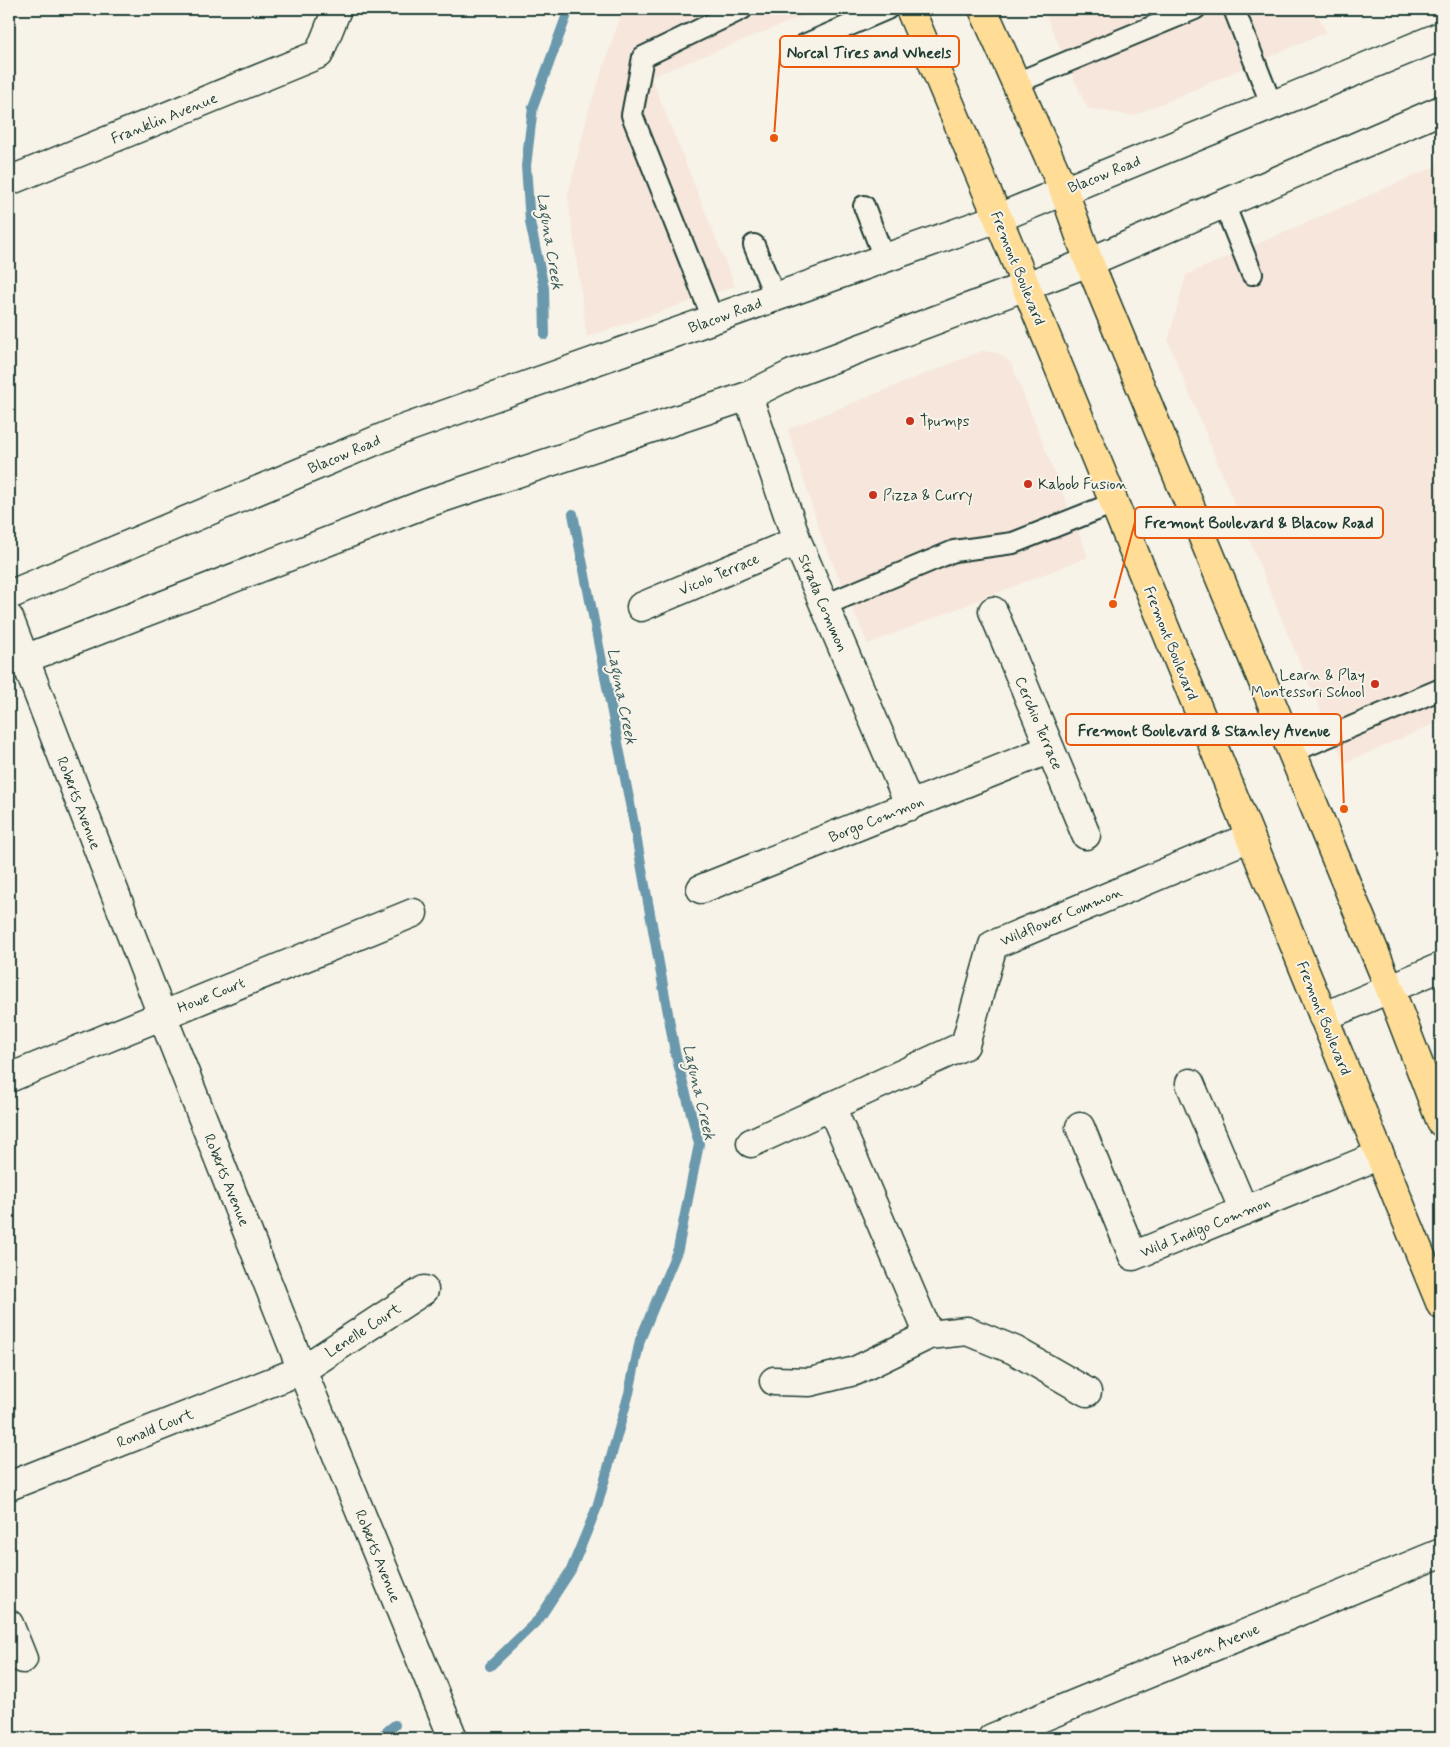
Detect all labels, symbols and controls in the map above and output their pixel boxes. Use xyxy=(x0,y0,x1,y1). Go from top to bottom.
callout: Norcal Tires and Wheels xyxy=(780,36,959,67)
text: Norcal Tires and Wheels xyxy=(787,43,952,64)
street label: Franklin Avenue xyxy=(108,88,221,149)
street label: Blacow Road xyxy=(1065,151,1144,199)
water label: Laguna Creek xyxy=(530,191,568,291)
street label: Fremont Boulevard xyxy=(985,208,1049,328)
street label: Blacow Road xyxy=(686,293,765,339)
place label: Tpumps xyxy=(920,412,970,432)
marker: Tpumps xyxy=(904,415,916,427)
street label: Blacow Road xyxy=(305,431,384,479)
place label: Kabob Fusion xyxy=(1038,475,1128,495)
marker: Kabob Fusion xyxy=(1022,478,1034,490)
place label: Pizza & Curry xyxy=(883,486,973,506)
marker: Pizza & Curry xyxy=(867,489,879,501)
callout: Fremont Boulevard & Blacow Road xyxy=(1135,507,1383,538)
text: Fremont Boulevard & Blacow Road xyxy=(1144,513,1374,534)
street label: Vicolo Terrace xyxy=(676,549,763,601)
street label: Strada Common xyxy=(792,551,852,655)
street label: Fremont Boulevard xyxy=(1138,583,1202,703)
water label: Laguna Creek xyxy=(600,646,641,747)
place label: Learn & Play Montessori School xyxy=(1251,666,1365,703)
street label: Cerchio Terrace xyxy=(1009,674,1067,773)
marker: Learn & Play Montessori School xyxy=(1369,678,1381,690)
callout: Fremont Boulevard & Stanley Avenue xyxy=(1066,714,1341,745)
text: Fremont Boulevard & Stanley Avenue xyxy=(1078,721,1331,742)
street label: Roberts Avenue xyxy=(51,754,105,853)
street label: Borgo Common xyxy=(826,792,927,849)
street label: Wildflower Common xyxy=(997,882,1126,952)
street label: Fremont Boulevard xyxy=(1291,958,1355,1078)
street label: Howe Court xyxy=(175,973,248,1019)
water label: Laguna Creek xyxy=(675,1042,720,1143)
street label: Roberts Avenue xyxy=(198,1131,254,1230)
street label: Wild Indigo Common xyxy=(1137,1193,1274,1264)
street label: Lenelle Court xyxy=(322,1299,405,1363)
street label: Ronald Court xyxy=(114,1404,197,1453)
street label: Roberts Avenue xyxy=(349,1507,405,1606)
street label: Haven Avenue xyxy=(1170,1619,1263,1672)

